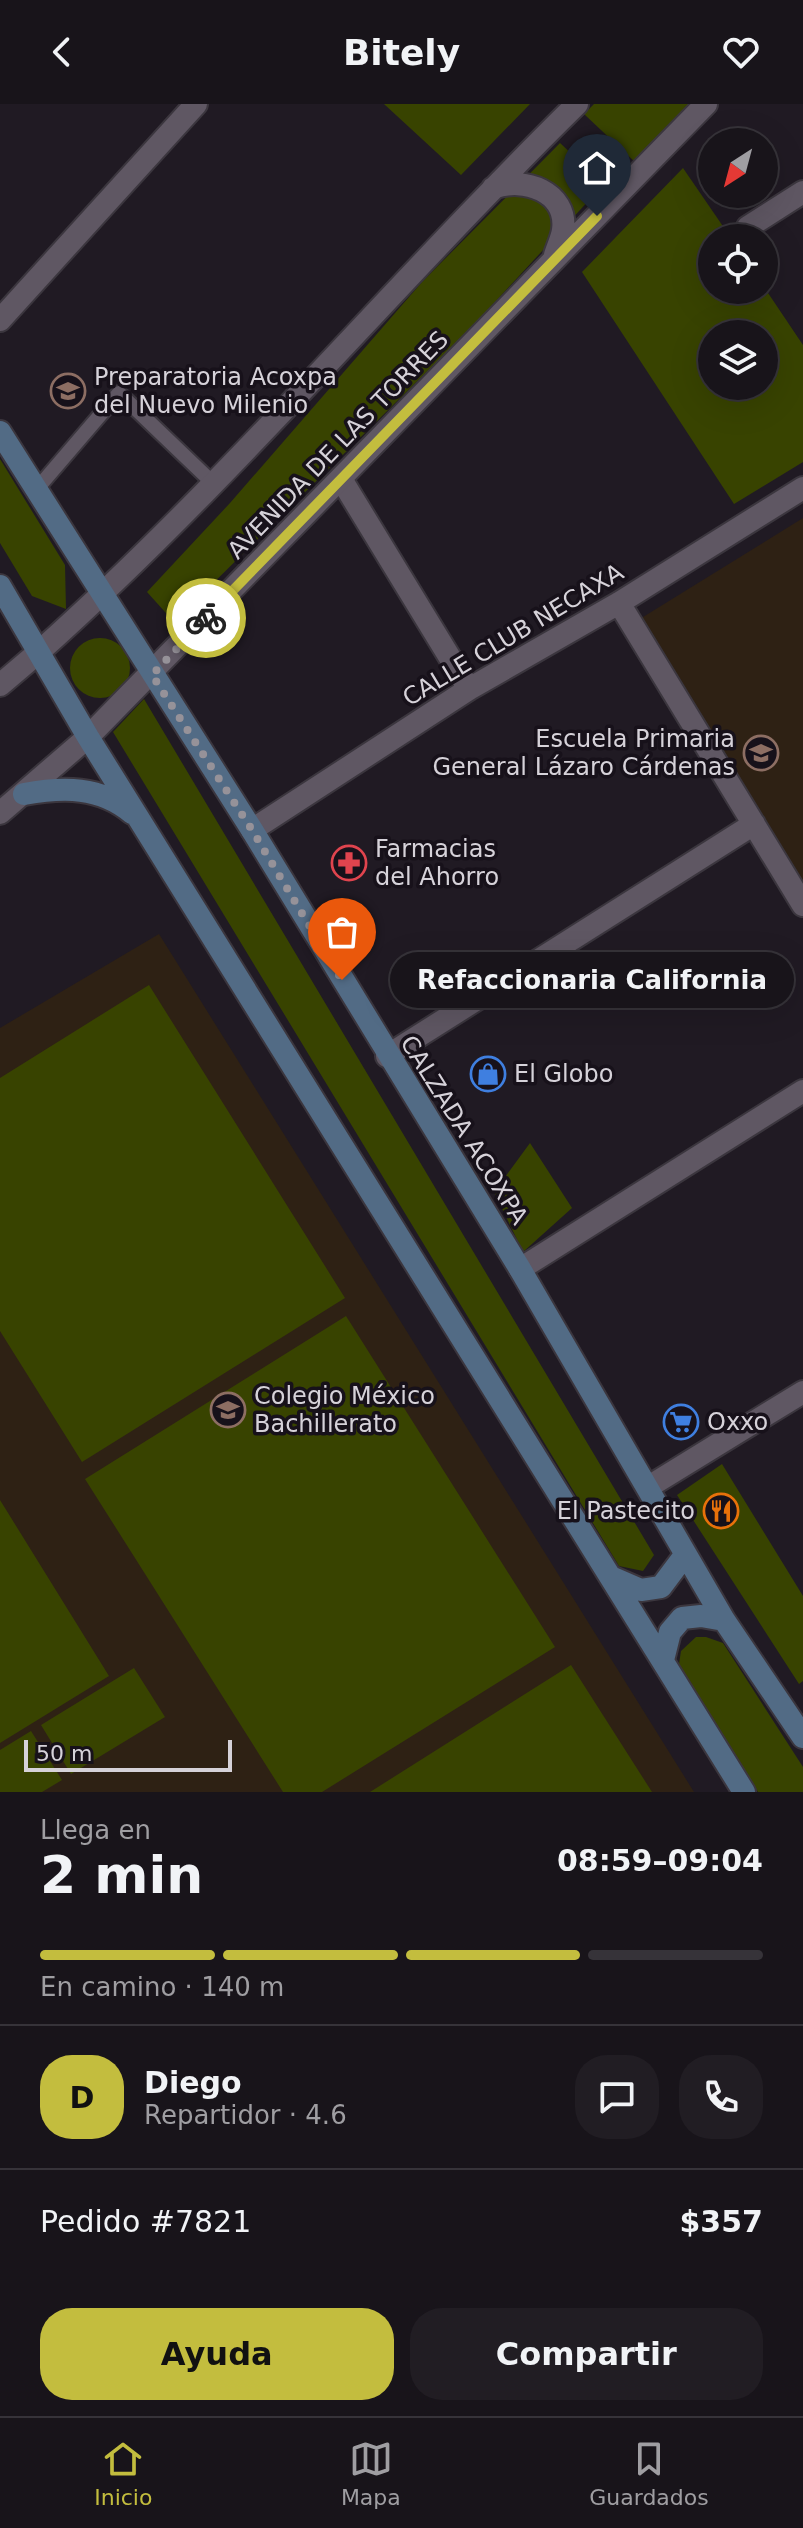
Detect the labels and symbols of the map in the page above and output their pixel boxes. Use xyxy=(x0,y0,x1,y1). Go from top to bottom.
north arrow xyxy=(698,128,778,208)
pin xyxy=(563,134,631,216)
street label: AVENIDA DE LAS TORRES xyxy=(222,325,454,565)
place label: Preparatoria Acoxpa del Nuevo Milenio xyxy=(94,363,337,419)
school or university icon: Preparatoria Acoxpa del Nuevo Milenio xyxy=(49,372,87,410)
street label: CALLE CLUB NECAXA xyxy=(398,558,629,712)
courier xyxy=(166,578,246,658)
place label: Escuela Primaria General Lázaro Cárdenas xyxy=(432,725,735,781)
school or university icon: Escuela Primaria General Lázaro Cárdenas xyxy=(742,734,780,772)
place label: Farmacias del Ahorro xyxy=(375,835,499,891)
pharmacy icon: Farmacias del Ahorro xyxy=(330,844,368,882)
pin xyxy=(308,898,376,980)
callout: Refaccionaria California xyxy=(390,952,794,1008)
street label: CALZADA ACOXPA xyxy=(395,1030,534,1230)
shop icon: El Globo xyxy=(469,1055,507,1093)
place label: El Globo xyxy=(514,1060,613,1088)
place label: Colegio México Bachillerato xyxy=(254,1382,435,1438)
school or university icon: Colegio México Bachillerato xyxy=(209,1391,247,1429)
supermarket icon: Oxxo xyxy=(662,1403,700,1441)
place label: Oxxo xyxy=(707,1408,768,1436)
restaurant icon: El Pastecito xyxy=(702,1492,740,1530)
place label: El Pastecito xyxy=(557,1497,695,1525)
scale bar xyxy=(24,1736,232,1772)

